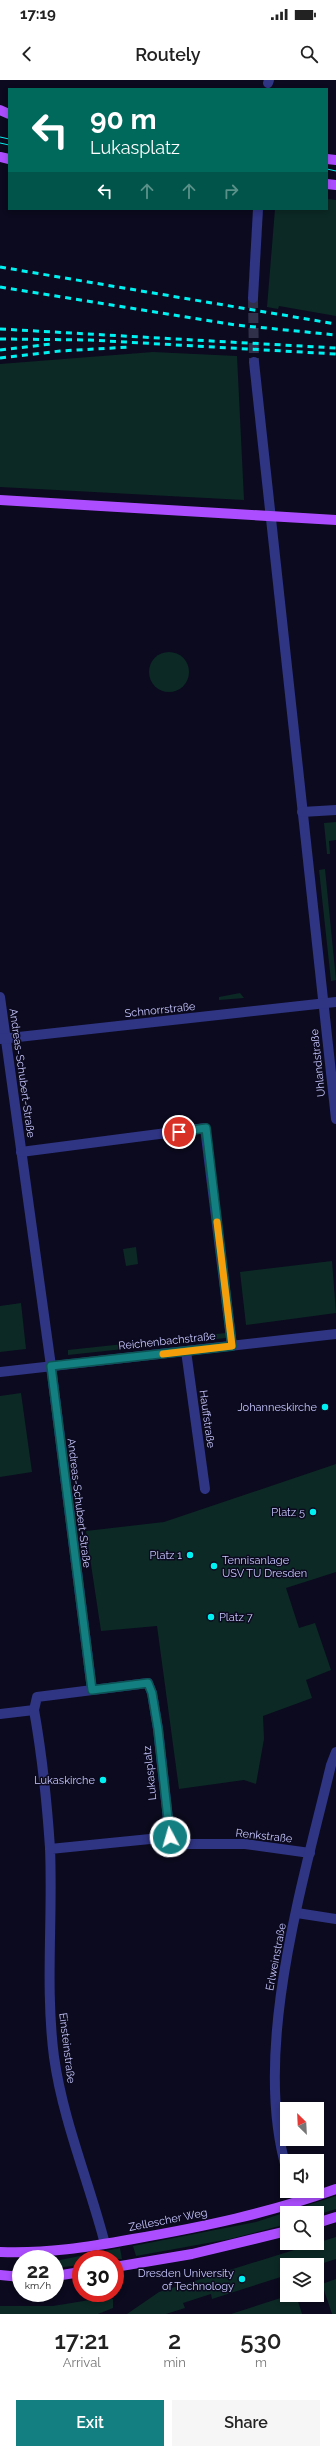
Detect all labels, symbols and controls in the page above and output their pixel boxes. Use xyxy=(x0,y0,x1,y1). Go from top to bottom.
text: 17:19 xyxy=(20,5,56,23)
icon: back xyxy=(16,43,38,65)
icon: search xyxy=(298,43,320,65)
text: Routely xyxy=(135,44,201,65)
text: 90 m xyxy=(90,103,156,136)
icon: left xyxy=(24,104,76,156)
text: Lukasplatz xyxy=(90,137,180,158)
icon: left xyxy=(94,180,116,202)
icon: ahead xyxy=(136,180,158,202)
icon: ahead xyxy=(178,180,200,202)
icon: right xyxy=(220,180,242,202)
street label: Schnorrstraße xyxy=(124,1000,197,1020)
street label: Andreas-Schubert-Straße xyxy=(6,1007,38,1139)
street label: Uhlandstraße xyxy=(308,1028,328,1098)
pin xyxy=(162,1115,196,1149)
icon: arrive xyxy=(168,1121,190,1143)
street label: Reichenbachstraße xyxy=(118,1329,217,1353)
street label: Hauffstraße xyxy=(197,1389,218,1449)
place label: Johanneskirche xyxy=(237,1401,318,1414)
marker: Johanneskirche xyxy=(320,1402,330,1412)
street label: Andreas-Schubert-Straße xyxy=(65,1437,93,1569)
place label: Platz 5 xyxy=(271,1506,305,1519)
marker: Platz 5 xyxy=(308,1507,318,1517)
place label: Platz 1 xyxy=(150,1549,182,1562)
marker: Platz 1 xyxy=(185,1550,195,1560)
place label: Tennisanlage USV TU Dresden xyxy=(222,1554,307,1580)
marker: Tennisanlage USV TU Dresden xyxy=(209,1561,219,1571)
place label: Platz 7 xyxy=(219,1611,253,1624)
marker: Platz 7 xyxy=(206,1612,216,1622)
street label: Lukasplatz xyxy=(141,1744,159,1801)
place label: Lukaskirche xyxy=(34,1774,96,1787)
marker: Lukaskirche xyxy=(98,1775,108,1785)
position arrow xyxy=(149,1816,191,1858)
street label: Renkstraße xyxy=(235,1827,294,1846)
street label: Erlweinstraße xyxy=(263,1922,289,1992)
street label: Einsteinstraße xyxy=(56,2012,78,2085)
north arrow xyxy=(280,2102,324,2146)
map controls xyxy=(280,2102,324,2302)
button: sound xyxy=(280,2154,324,2198)
street label: Zellescher Weg xyxy=(128,2206,208,2234)
button: search xyxy=(280,2206,324,2250)
speed limit sign: 30 xyxy=(72,2250,124,2302)
button: layers xyxy=(280,2258,324,2302)
text: 22 xyxy=(27,2259,49,2283)
place label: Dresden University of Technology xyxy=(138,2267,234,2293)
marker: Dresden University of Technology xyxy=(237,2274,247,2284)
text: km/h xyxy=(25,2280,51,2291)
text: 17:21 xyxy=(55,2326,109,2355)
text: 2 xyxy=(168,2326,181,2355)
text: 530 xyxy=(240,2326,281,2355)
text: Arrival xyxy=(63,2355,101,2370)
text: min xyxy=(163,2355,186,2370)
text: m xyxy=(255,2355,267,2370)
button: Exit xyxy=(16,2400,164,2446)
button: Share xyxy=(172,2400,320,2446)

